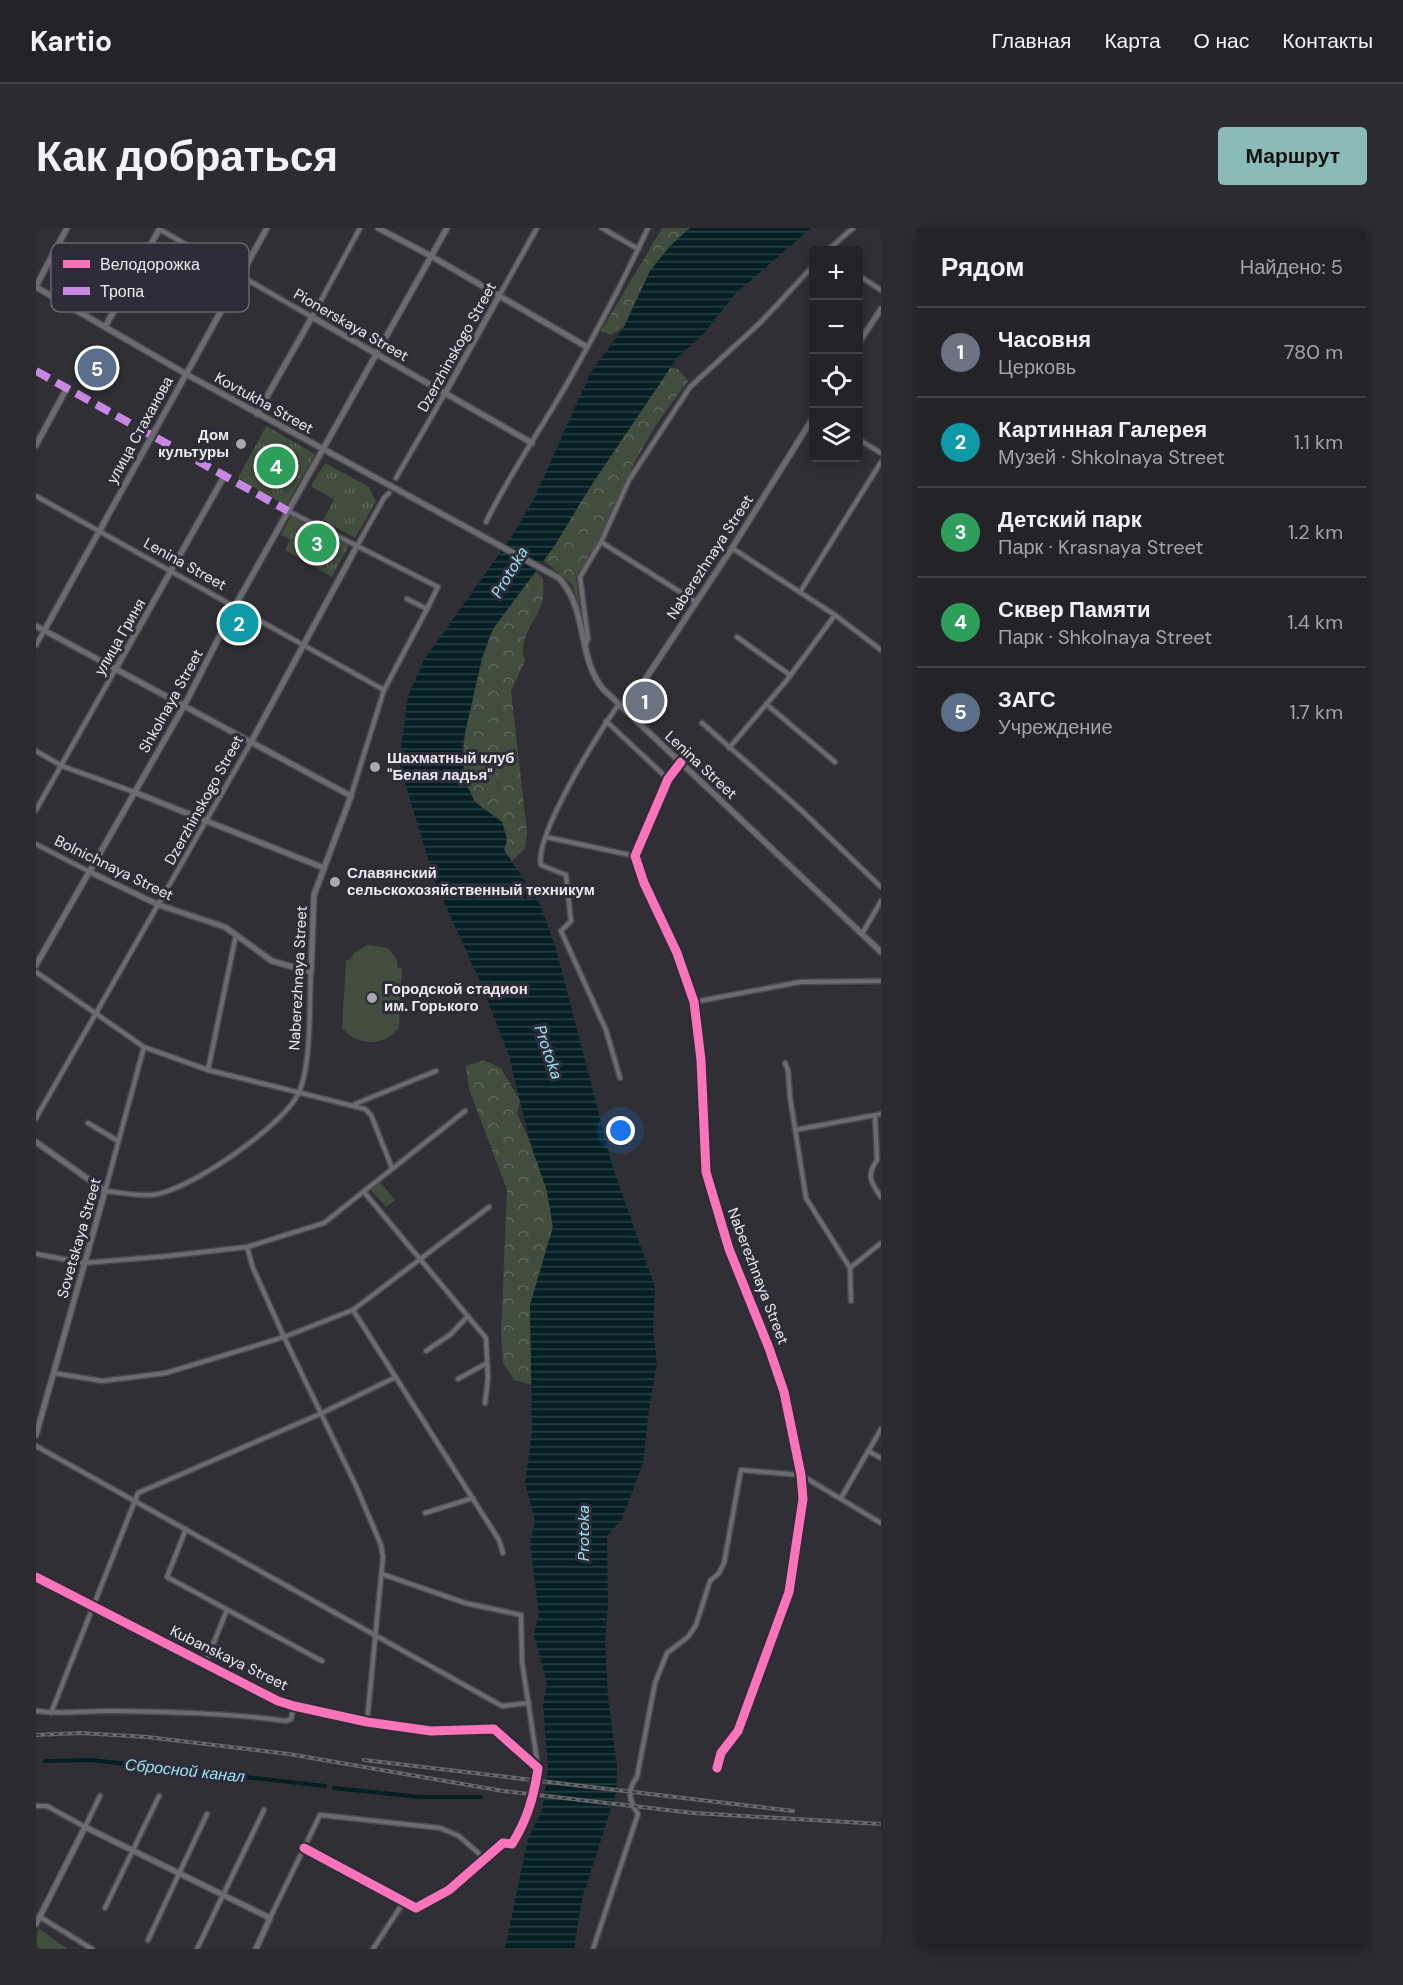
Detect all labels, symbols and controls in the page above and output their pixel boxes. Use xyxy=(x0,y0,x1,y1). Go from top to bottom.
text: Kartio xyxy=(30,23,112,60)
text: Главная xyxy=(991,27,1071,55)
text: Карта xyxy=(1104,27,1161,55)
text: О нас xyxy=(1194,27,1249,55)
text: Контакты xyxy=(1282,27,1373,55)
button: Маршрут xyxy=(1218,127,1367,185)
text: Как добраться xyxy=(36,129,338,184)
legend xyxy=(51,243,249,312)
map controls xyxy=(809,246,863,462)
button: + xyxy=(809,246,863,300)
text: Рядом xyxy=(941,250,1024,284)
text: Велодорожка xyxy=(100,254,200,275)
text: Найдено: 5 xyxy=(1240,254,1343,280)
street label: Dzerzhinskogo Street xyxy=(413,278,501,416)
text: Тропа xyxy=(100,281,144,302)
street label: Pionerskaya Street xyxy=(290,284,412,366)
button: − xyxy=(809,300,863,354)
text: Часовня xyxy=(998,325,1091,354)
text: 1 xyxy=(957,339,964,365)
text: 780 m xyxy=(1284,339,1343,365)
pin: 5 xyxy=(78,346,116,390)
button: locate xyxy=(809,354,863,408)
text: Церковь xyxy=(998,354,1076,380)
street label: Kovtukha Street xyxy=(211,368,317,438)
street label: улица Стаханова xyxy=(102,372,178,487)
button: layers xyxy=(809,408,863,462)
text: Картинная Галерея xyxy=(998,415,1207,444)
place label: Дом культуры xyxy=(158,425,229,462)
text: 2 xyxy=(955,429,966,455)
text: 1.1 km xyxy=(1294,429,1343,455)
marker: Дом культуры xyxy=(234,437,248,451)
pin: 4 xyxy=(256,444,296,488)
text: Музей · Shkolnaya Street xyxy=(998,444,1225,470)
street label: Naberezhnaya Street xyxy=(662,491,758,623)
text: Детский парк xyxy=(998,505,1142,534)
text: 3 xyxy=(954,519,967,545)
text: 1.2 km xyxy=(1288,519,1343,545)
pin: 3 xyxy=(298,520,336,566)
street label: Lenina Street xyxy=(140,533,230,595)
text: Парк · Krasnaya Street xyxy=(998,534,1203,560)
water label: Protoka xyxy=(486,543,533,602)
street label: улица Гриня xyxy=(90,595,150,679)
text: Сквер Памяти xyxy=(998,595,1150,624)
pin: 2 xyxy=(220,600,258,646)
text: 4 xyxy=(954,609,967,635)
text: 1.4 km xyxy=(1287,609,1343,635)
text: Парк · Shkolnaya Street xyxy=(998,624,1212,650)
street label: Shkolnaya Street xyxy=(134,645,208,756)
pin: 1 xyxy=(626,678,664,724)
text: ЗАГС xyxy=(998,685,1056,714)
text: 5 xyxy=(954,699,967,725)
text: 1.7 km xyxy=(1290,699,1343,725)
text: Учреждение xyxy=(998,714,1113,740)
street label: Lenina Street xyxy=(661,726,741,804)
street label: Dzerzhinskogo Street xyxy=(160,731,248,869)
place label: Шахматный клуб "Белая ладья" xyxy=(387,748,515,785)
marker: Шахматный клуб "Белая ладья" xyxy=(368,760,382,774)
street label: Bolnichnaya Street xyxy=(51,831,177,905)
place label: Славянский сельскохозяйственный техникум xyxy=(347,863,595,900)
marker: Славянский сельскохозяйственный техникум xyxy=(328,875,342,889)
street label: Naberezhnaya Street xyxy=(284,905,312,1051)
place label: Городской cтадион им. Горького xyxy=(384,979,528,1016)
marker: Городской cтадион им. Горького xyxy=(365,991,379,1005)
water label: Protoka xyxy=(529,1022,568,1082)
your location xyxy=(606,1116,635,1145)
street label: Sovetskaya Street xyxy=(52,1175,106,1301)
street label: Naberezhnaya Street xyxy=(723,1205,793,1347)
water label: Protoka xyxy=(573,1505,594,1561)
street label: Kubanskaya Street xyxy=(167,1621,291,1695)
water label: Сбросной канал xyxy=(124,1754,246,1787)

